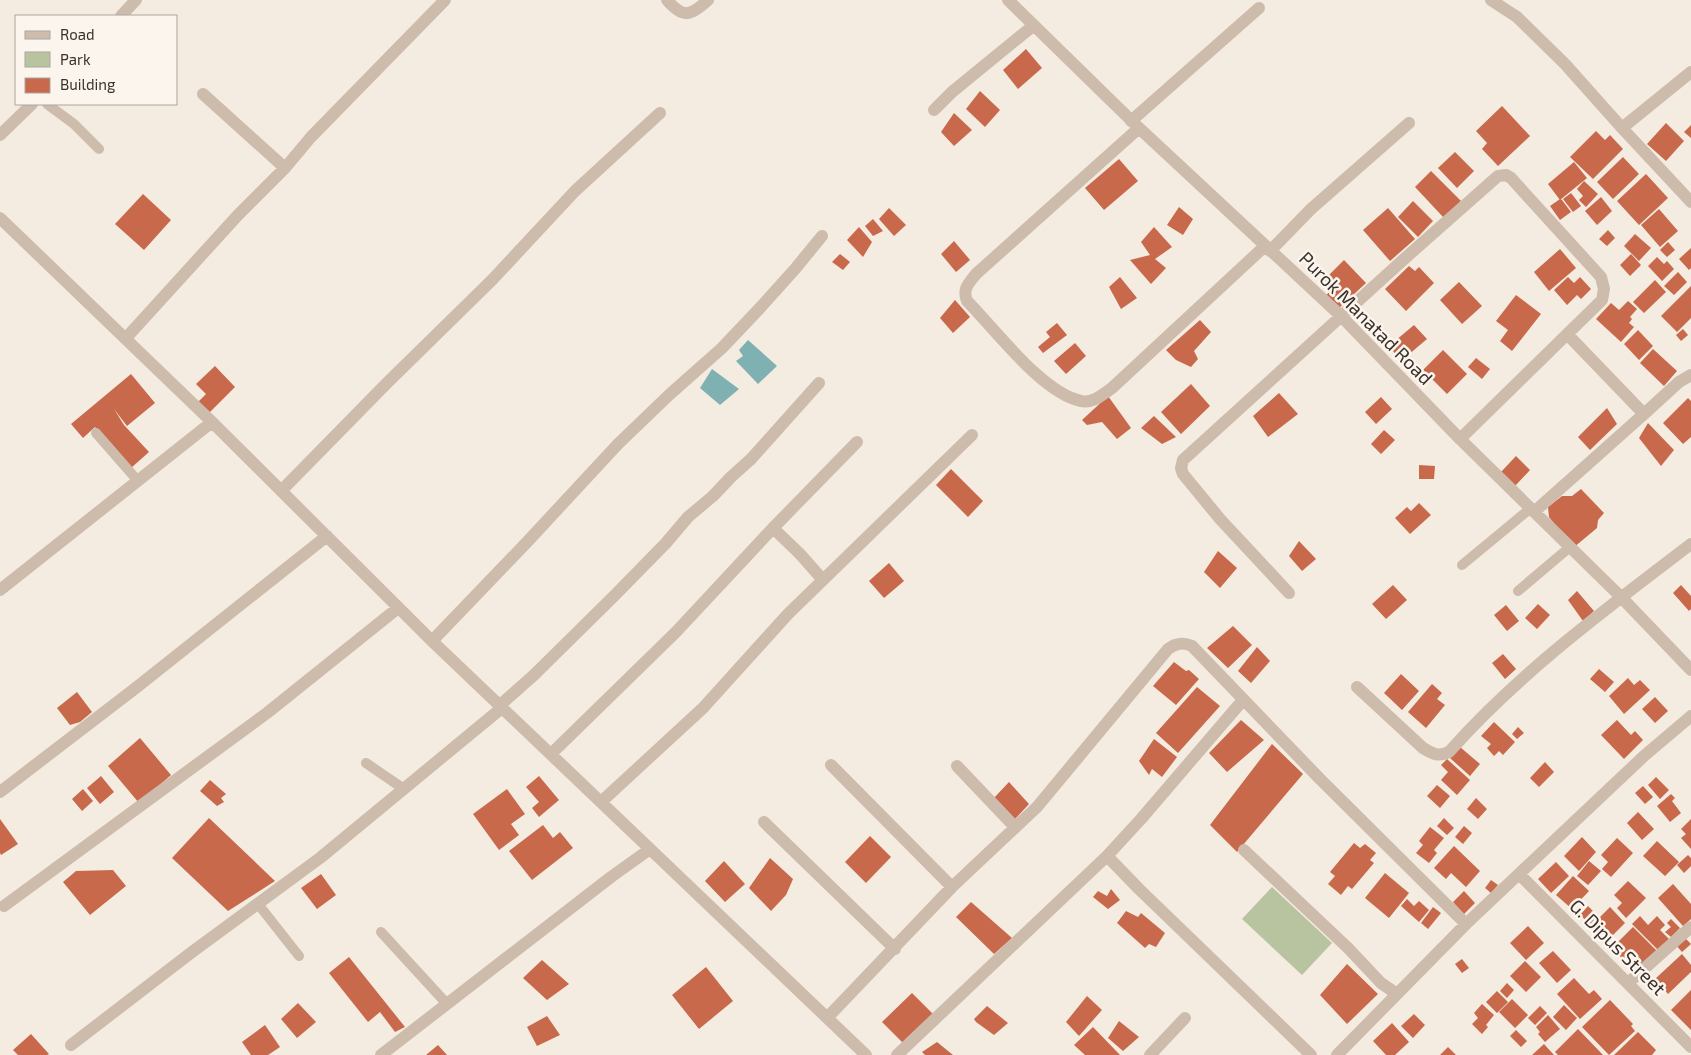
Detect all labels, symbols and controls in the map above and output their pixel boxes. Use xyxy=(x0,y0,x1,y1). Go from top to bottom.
legend xyxy=(15,15,178,105)
text: Road xyxy=(60,25,95,43)
text: Park xyxy=(60,50,91,68)
text: Building xyxy=(60,75,116,93)
street label: Purok Manatad Road xyxy=(1295,246,1438,389)
street label: G. Dipus Street xyxy=(1566,894,1671,999)

